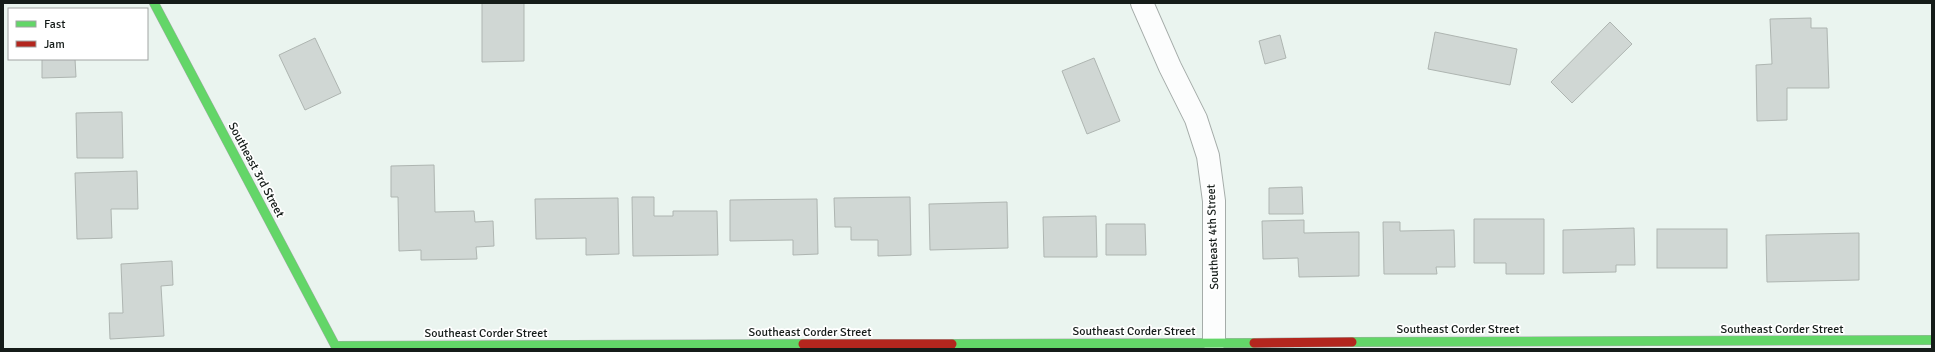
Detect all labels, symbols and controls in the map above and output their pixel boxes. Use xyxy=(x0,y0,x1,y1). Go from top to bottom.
legend xyxy=(8,8,148,60)
text: Fast xyxy=(44,17,65,32)
text: Jam xyxy=(44,37,65,52)
street label: Southeast 3rd Street xyxy=(225,120,287,220)
street label: Southeast 4th Street xyxy=(1204,184,1222,290)
street label: Southeast Corder Street xyxy=(1397,322,1519,337)
street label: Southeast Corder Street xyxy=(1721,322,1843,337)
street label: Southeast Corder Street xyxy=(1073,324,1195,339)
street label: Southeast Corder Street xyxy=(749,325,871,340)
street label: Southeast Corder Street xyxy=(425,326,547,341)

